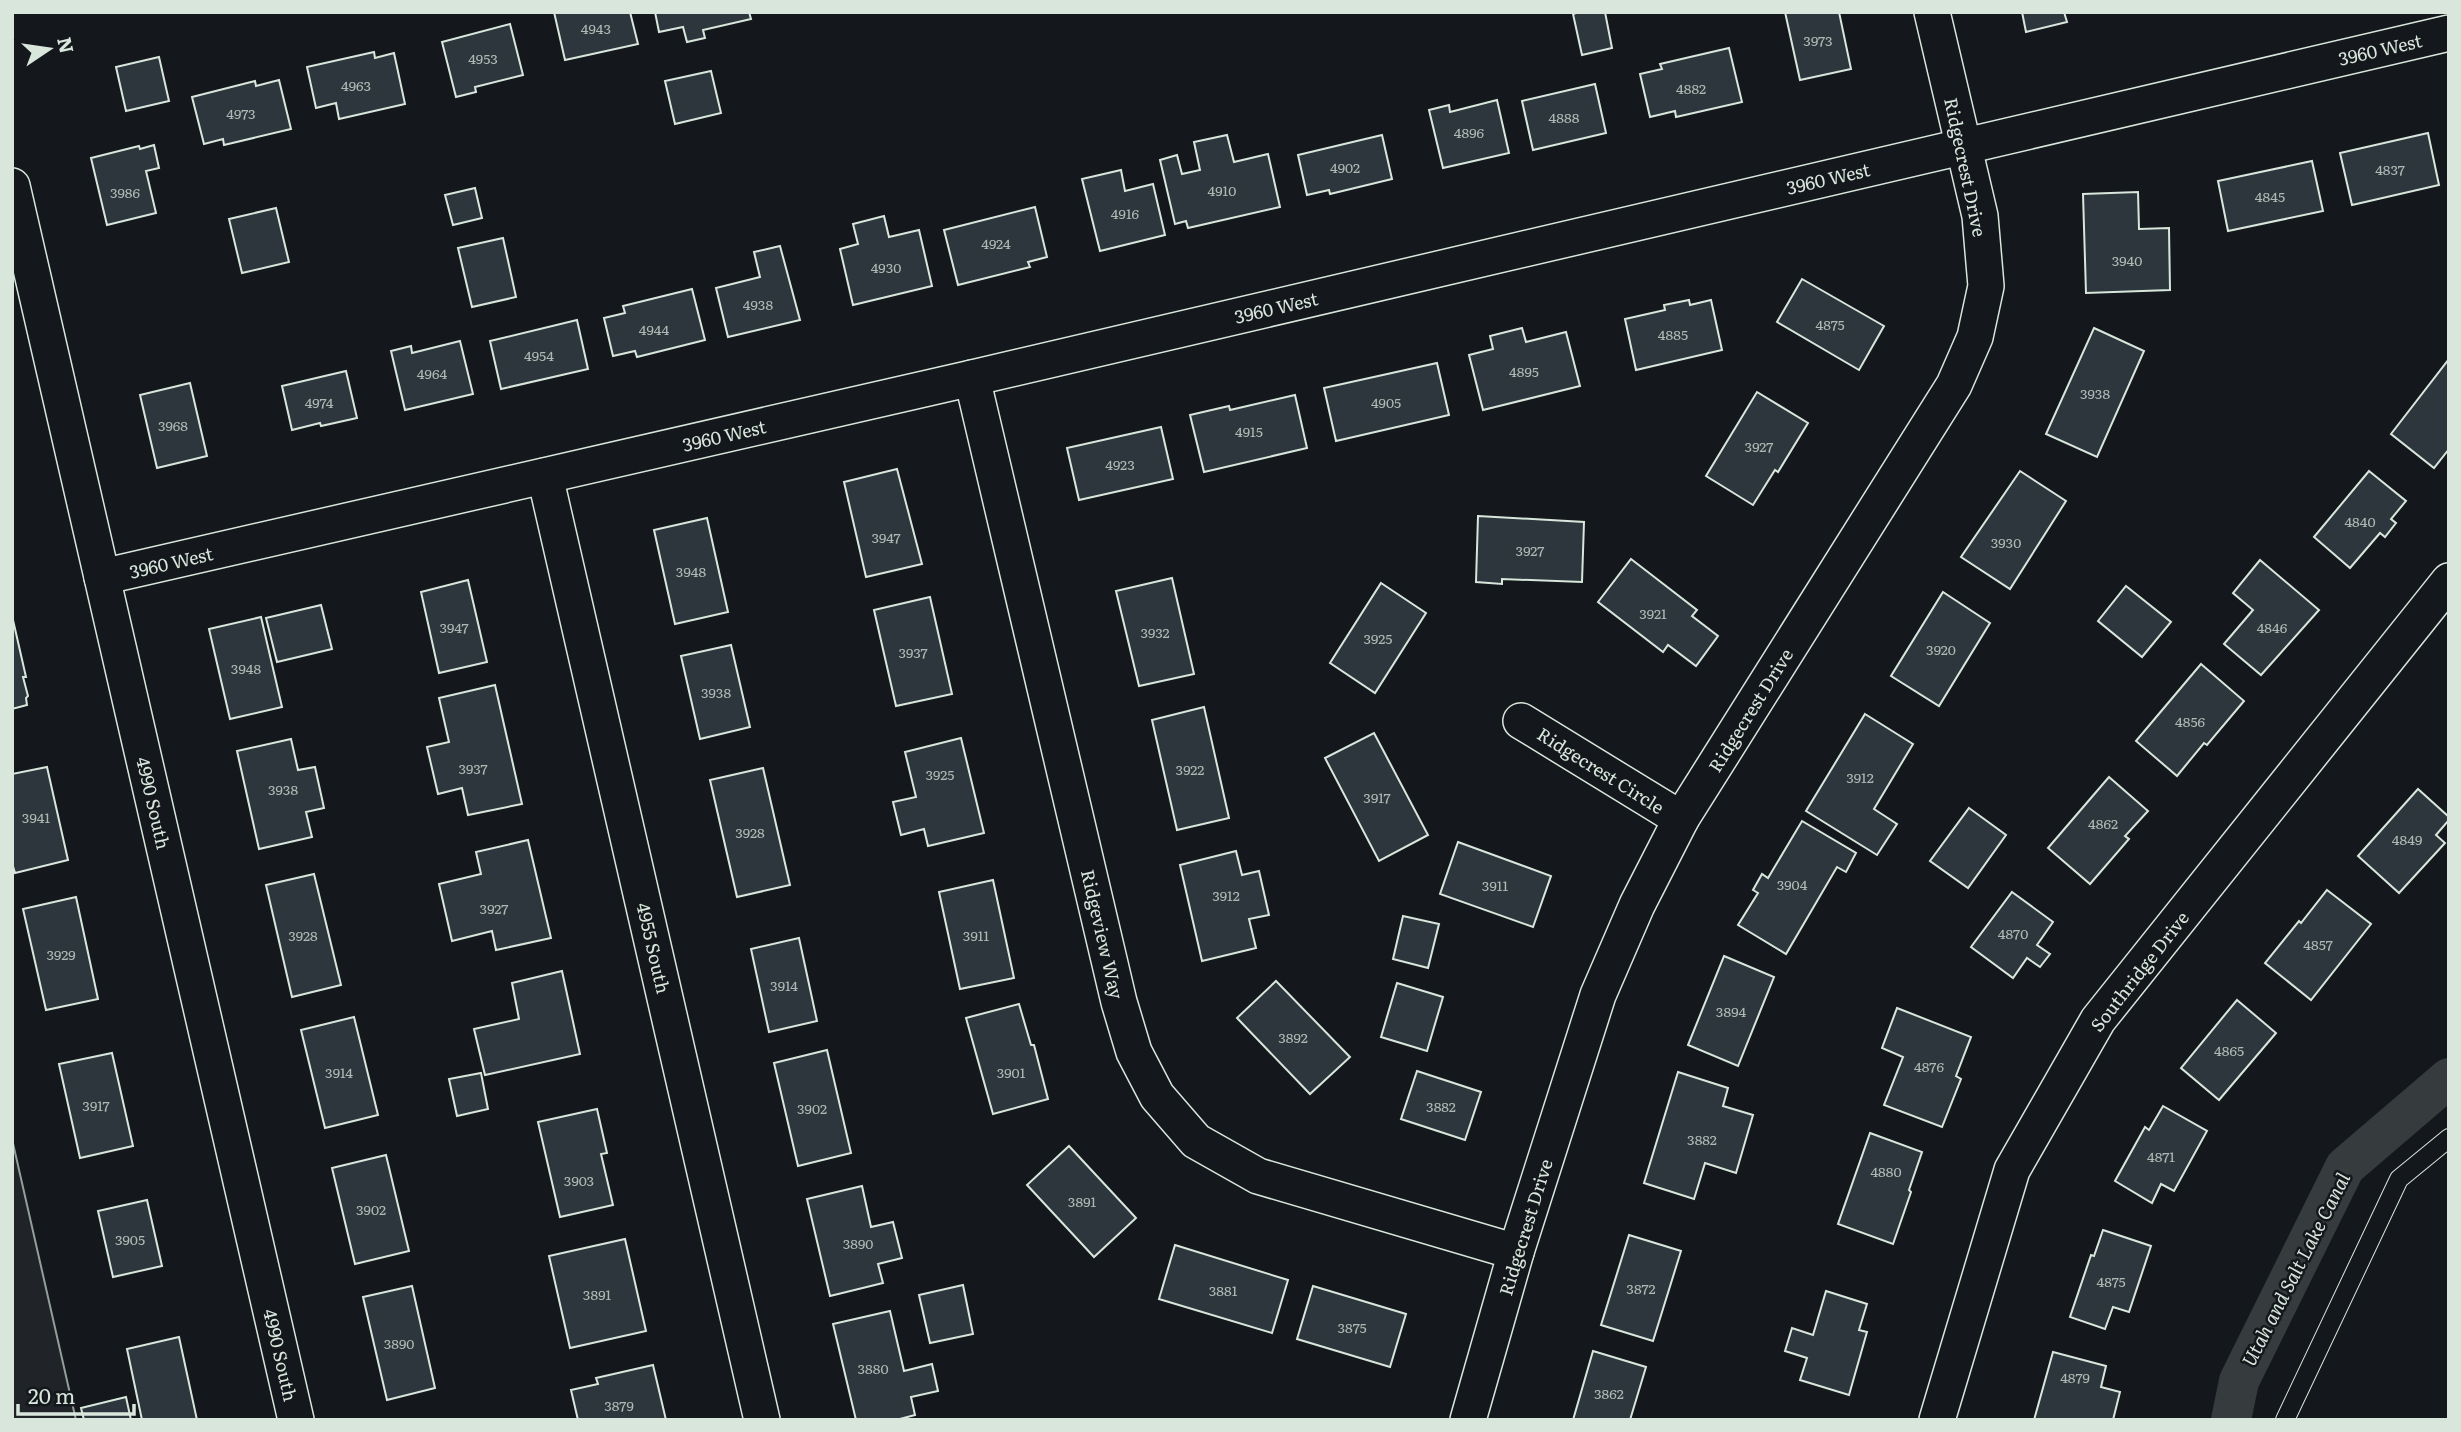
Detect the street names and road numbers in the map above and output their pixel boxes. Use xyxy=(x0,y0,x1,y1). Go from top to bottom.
street label: 3960 West xyxy=(2335,26,2425,72)
street label: Ridgecrest Drive xyxy=(1938,95,1994,239)
street label: 3960 West xyxy=(1783,155,1873,201)
street label: 3960 West xyxy=(1231,284,1321,330)
street label: 3960 West xyxy=(679,412,769,458)
street label: 3960 West xyxy=(126,539,216,585)
street label: Ridgecrest Drive xyxy=(1701,643,1799,777)
street label: Ridgecrest Circle xyxy=(1532,720,1670,820)
street label: 4990 South xyxy=(130,754,178,852)
street label: Ridgeview Way xyxy=(1075,867,1131,1002)
street label: 4955 South xyxy=(630,900,678,996)
street label: Southridge Drive xyxy=(2083,905,2195,1037)
street label: Ridgecrest Drive xyxy=(1491,1155,1559,1299)
street label: 4990 South xyxy=(257,1306,305,1404)

